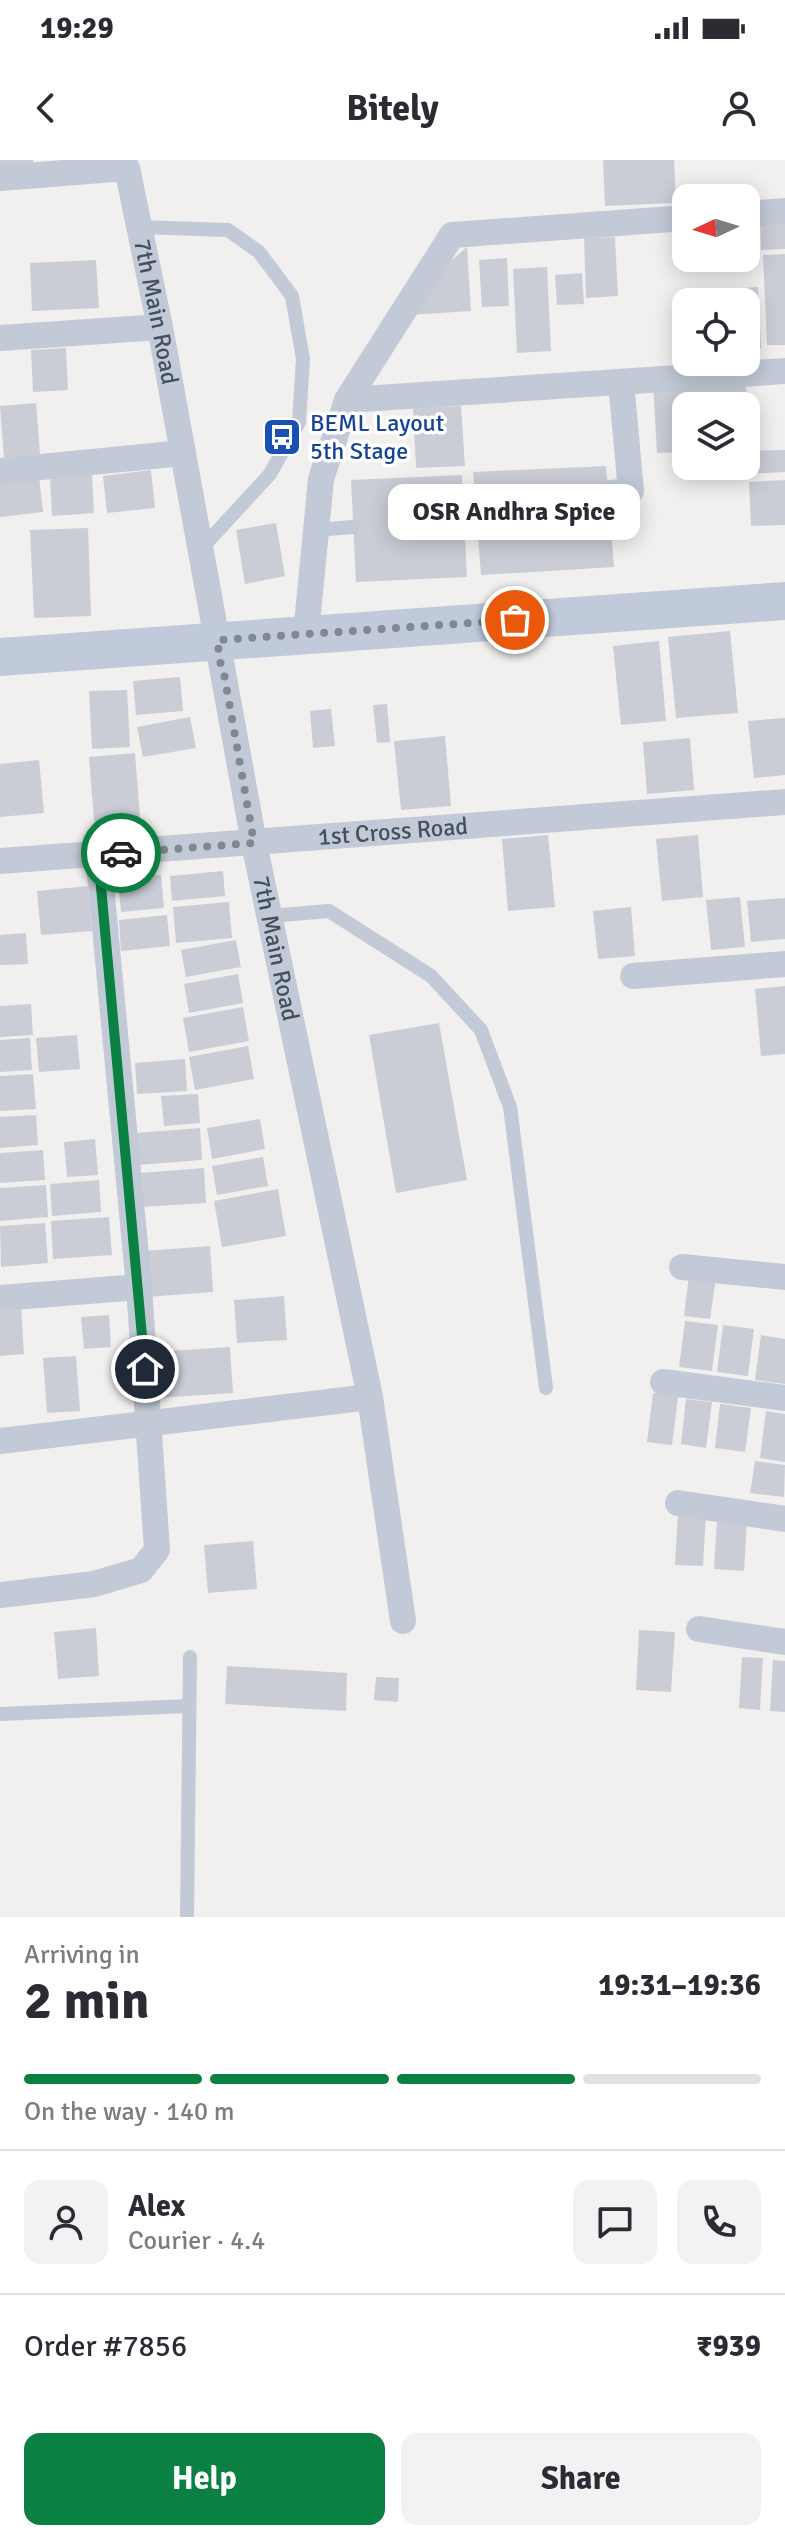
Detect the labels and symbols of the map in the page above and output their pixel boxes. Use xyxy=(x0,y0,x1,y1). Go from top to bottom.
north arrow xyxy=(672,184,760,272)
street label: 7th Main Road xyxy=(127,236,185,387)
place label: BEML Layout 5th Stage xyxy=(310,408,444,466)
bus stop icon: BEML Layout 5th Stage xyxy=(261,416,303,458)
callout: OSR Andhra Spice xyxy=(389,484,641,540)
pin xyxy=(481,586,549,654)
street label: 1st Cross Road xyxy=(317,811,469,852)
courier xyxy=(81,813,161,893)
street label: 7th Main Road xyxy=(246,873,306,1024)
pin xyxy=(111,1335,179,1403)

